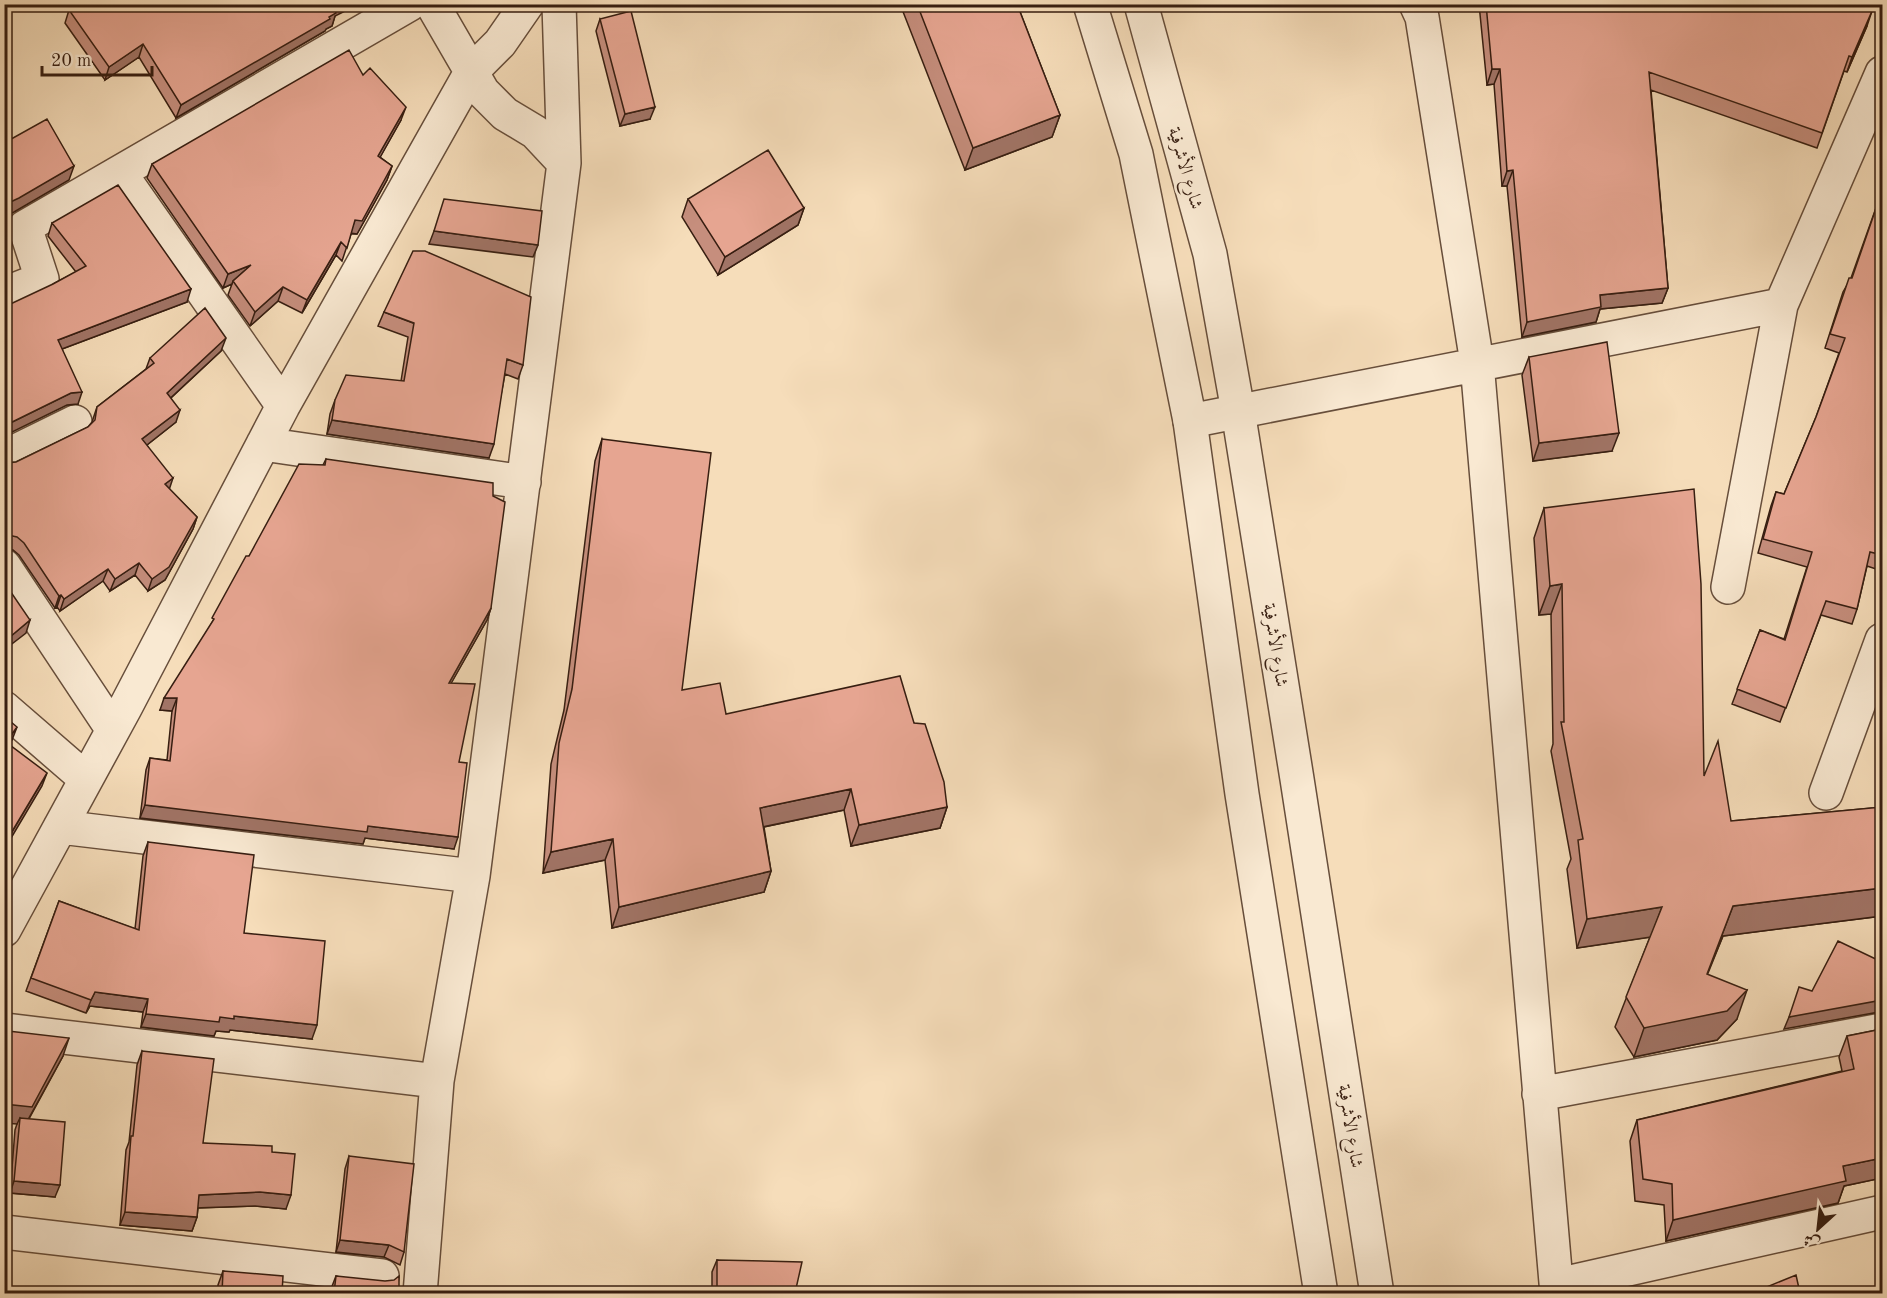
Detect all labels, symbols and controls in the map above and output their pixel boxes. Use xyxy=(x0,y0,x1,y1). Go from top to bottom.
scale bar xyxy=(42,39,152,77)
text: 20 m xyxy=(51,52,91,70)
street label: شارع الأشرفية xyxy=(1160,124,1210,213)
street label: شارع الأشرفية xyxy=(1255,601,1295,689)
street label: شارع الأشرفية xyxy=(1330,1082,1370,1170)
north arrow xyxy=(1788,1199,1848,1259)
text: ش xyxy=(1801,1230,1823,1251)

